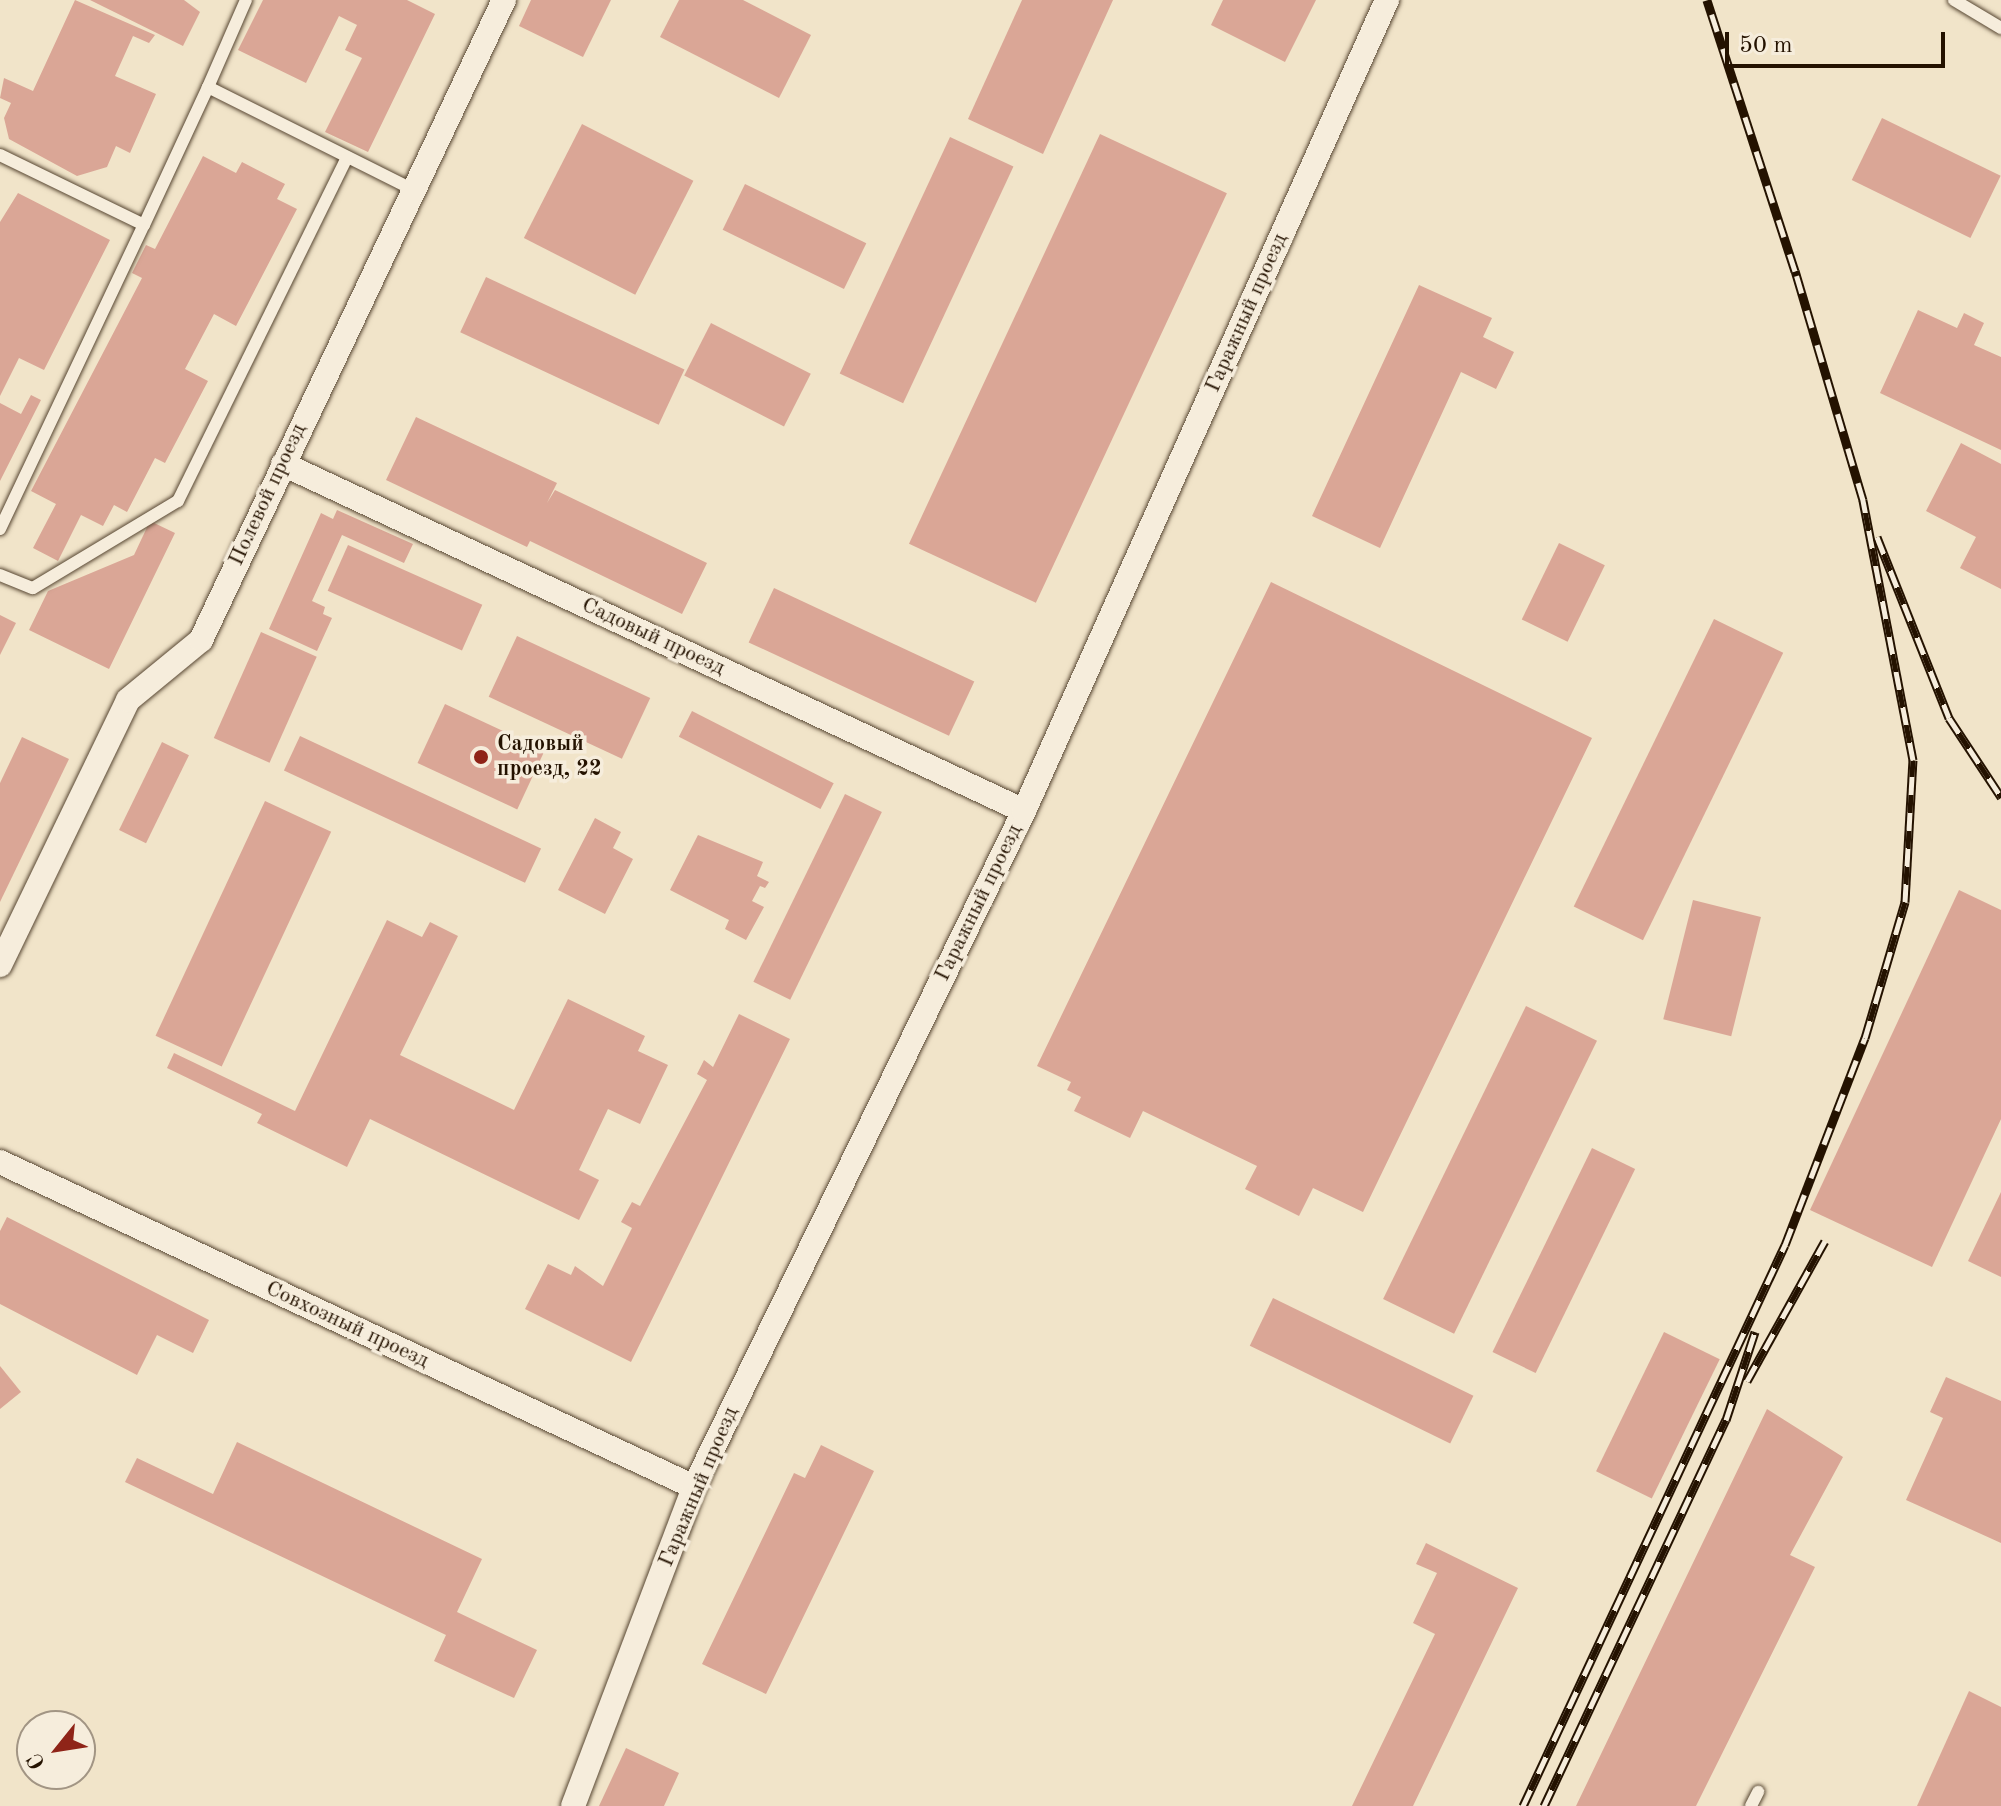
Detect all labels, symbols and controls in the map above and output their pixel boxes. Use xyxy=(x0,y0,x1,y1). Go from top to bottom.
scale bar xyxy=(1729,16,1949,66)
text: 50 m xyxy=(1739,34,1793,58)
street label: Гаражный проезд xyxy=(1200,229,1294,397)
street label: Полевой проезд xyxy=(224,420,312,570)
street label: Садовый проезд xyxy=(577,592,729,682)
place label: Садовый проезд, 22 xyxy=(497,731,602,782)
marker: Садовый проезд, 22 xyxy=(472,748,490,766)
street label: Гаражный проезд xyxy=(930,820,1028,986)
street label: Совхозный проезд xyxy=(261,1276,433,1374)
street label: Гаражный проезд xyxy=(653,1403,745,1571)
north arrow xyxy=(16,1710,96,1790)
text: С xyxy=(24,1749,50,1773)

